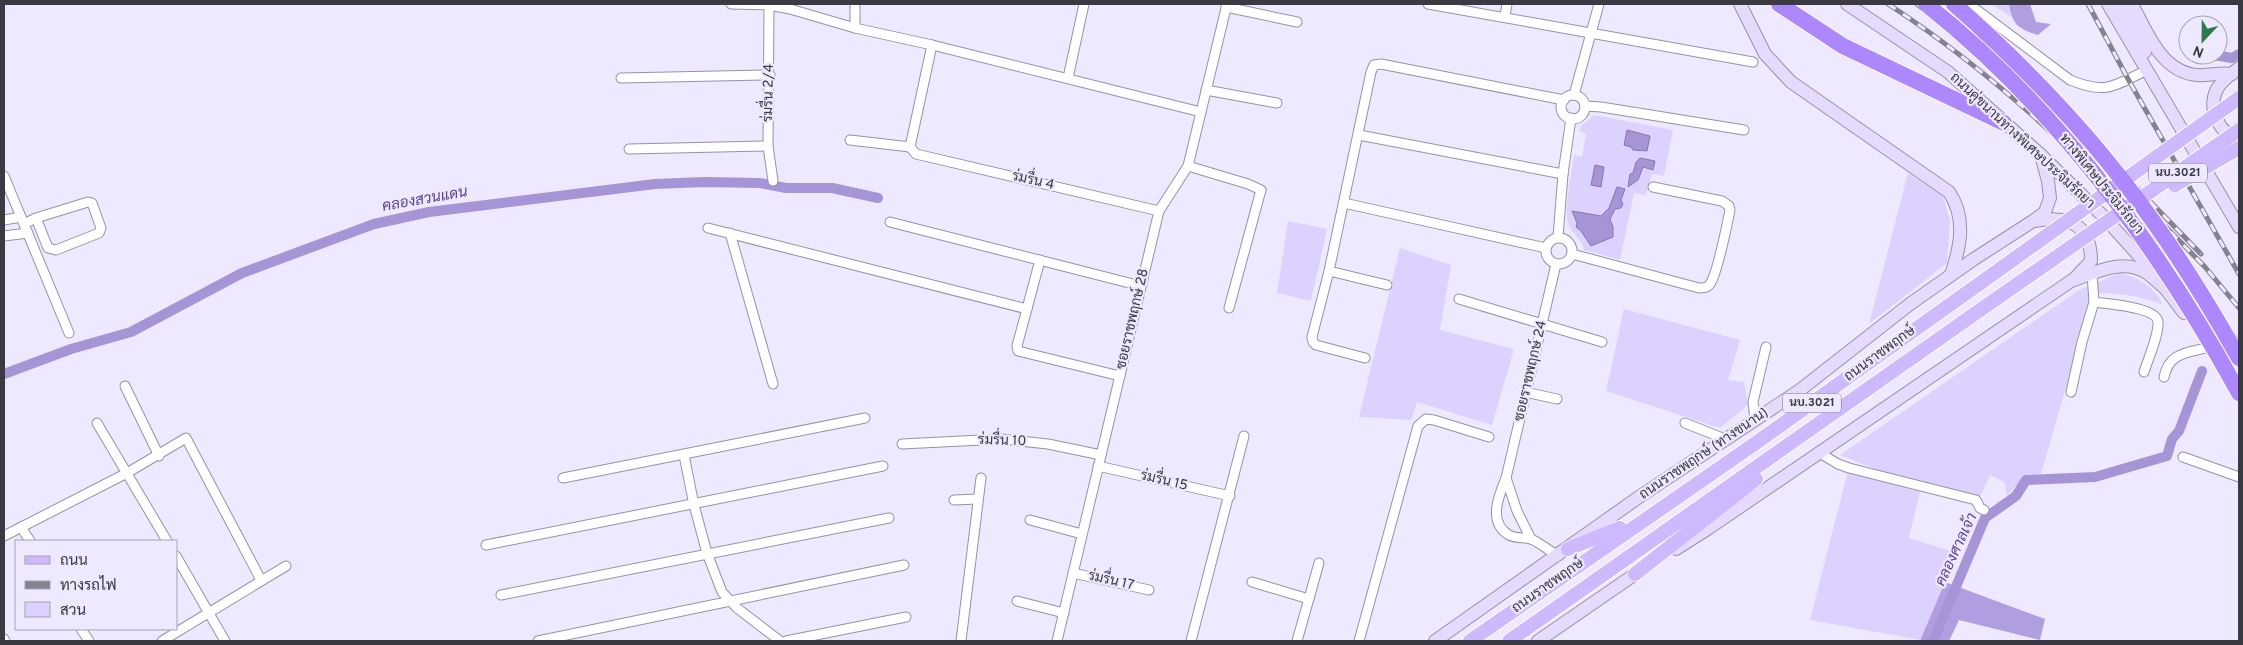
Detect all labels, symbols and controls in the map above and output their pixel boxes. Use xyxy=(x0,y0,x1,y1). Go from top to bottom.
north arrow xyxy=(2178,15,2228,65)
text: N xyxy=(2191,41,2207,60)
street label: ร่มรื่น 2/4 xyxy=(755,64,778,122)
street label: ถนนคู่ขนานทางพิเศษประจิมรัถยา xyxy=(1946,69,2099,213)
street label: ทางพิเศษประจิมรัถยา xyxy=(2055,130,2147,238)
street label: ร่มรื่น 4 xyxy=(1010,163,1057,194)
road number: นบ.3021 xyxy=(2149,164,2207,182)
water label: คลองสวนแดน xyxy=(381,183,470,217)
street label: ซอยราชพฤกษ์ 28 xyxy=(1111,266,1153,371)
street label: ซอยราชพฤกษ์ 24 xyxy=(1509,318,1551,423)
street label: ถนนราชพฤกษ์ xyxy=(1840,321,1919,385)
road number: นบ.3021 xyxy=(1783,393,1841,412)
street label: ถนนราชพฤกษ์ (ทางขนาน) xyxy=(1635,403,1772,504)
street label: ร่มรื่น 10 xyxy=(977,427,1027,450)
street label: ร่มรื่น 15 xyxy=(1139,462,1191,495)
water label: คลองศาลเจ้า xyxy=(1930,510,1982,590)
legend xyxy=(15,540,178,630)
text: ถนน xyxy=(60,552,88,571)
street label: ถนนราชพฤกษ์ xyxy=(1508,553,1588,617)
street label: ร่มรื่น 17 xyxy=(1086,563,1137,595)
text: ทางรถไฟ xyxy=(60,575,117,596)
text: สวน xyxy=(60,602,86,621)

